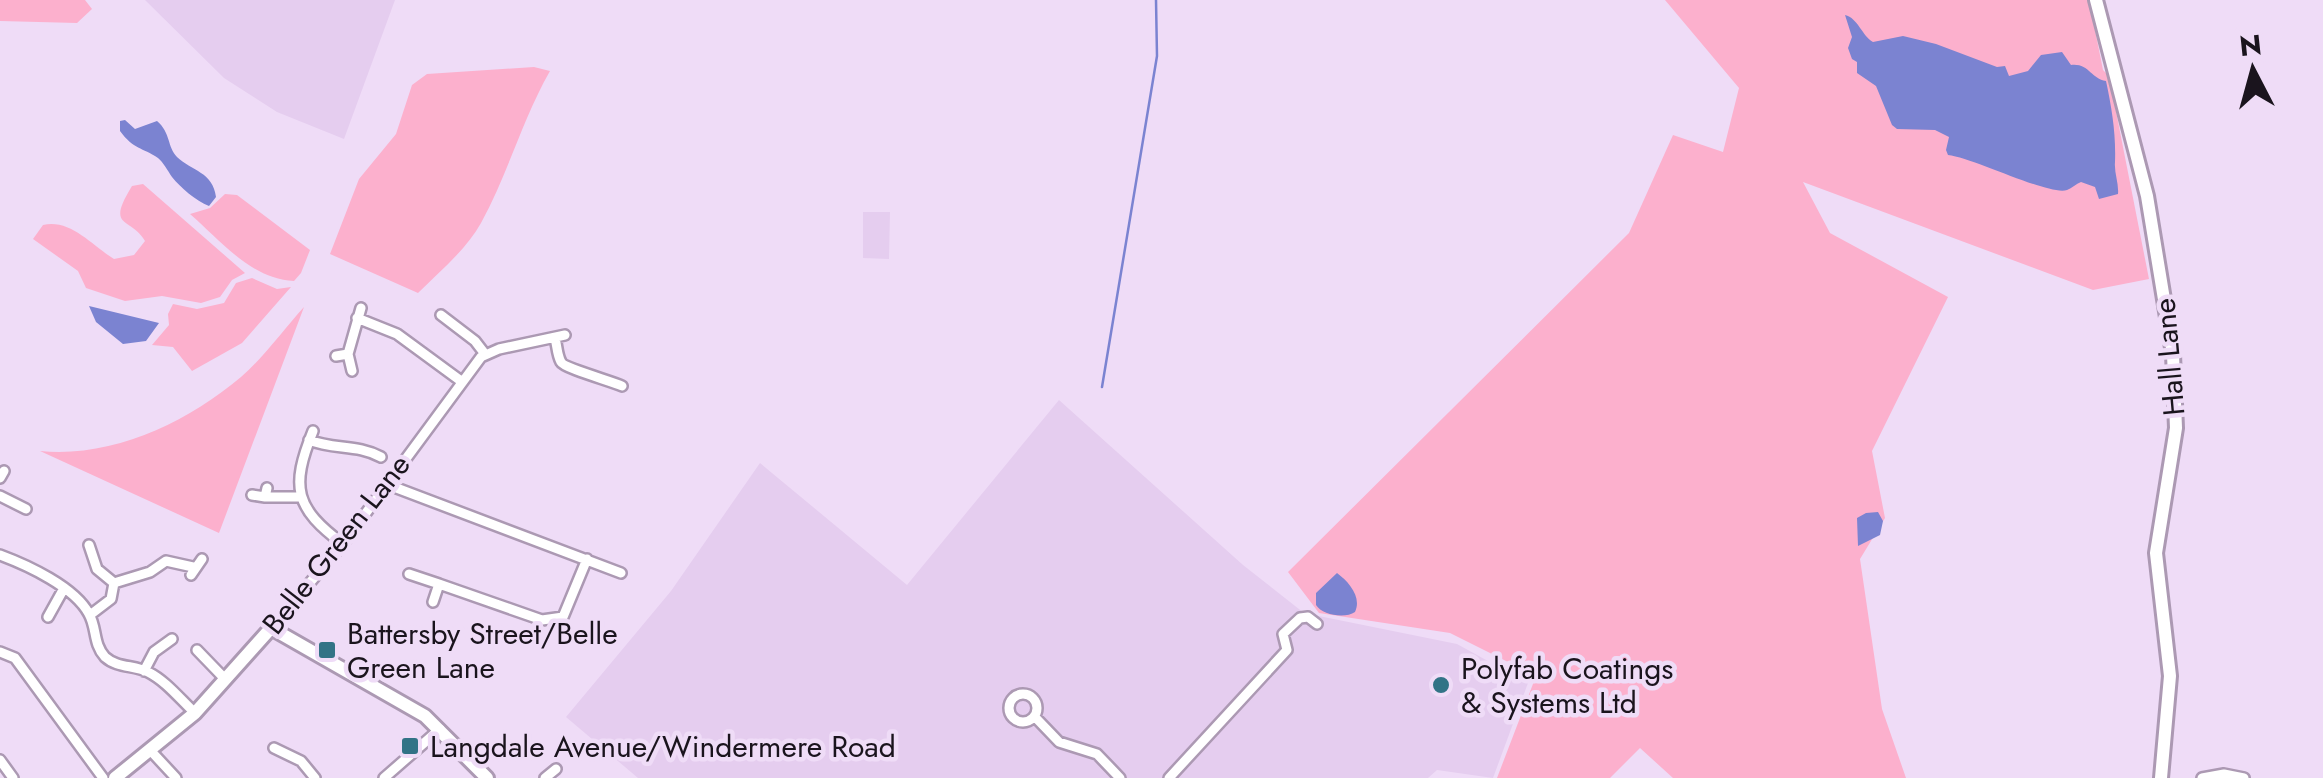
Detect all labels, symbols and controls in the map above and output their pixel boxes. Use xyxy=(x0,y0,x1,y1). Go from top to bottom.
north arrow xyxy=(2203,20,2303,120)
text: N xyxy=(2237,24,2264,67)
street label: Hall Lane xyxy=(2142,296,2196,418)
street label: Belle Green Lane xyxy=(252,445,420,643)
place label: Battersby Street/Belle Green Lane xyxy=(347,612,618,689)
marker: Battersby Street/Belle Green Lane xyxy=(316,639,338,661)
place label: Polyfab Coatings & Systems Ltd xyxy=(1461,647,1673,724)
marker: Polyfab Coatings & Systems Ltd xyxy=(1430,674,1452,696)
place label: Langdale Avenue/Windermere Road xyxy=(430,725,896,768)
marker: Langdale Avenue/Windermere Road xyxy=(399,735,421,757)

